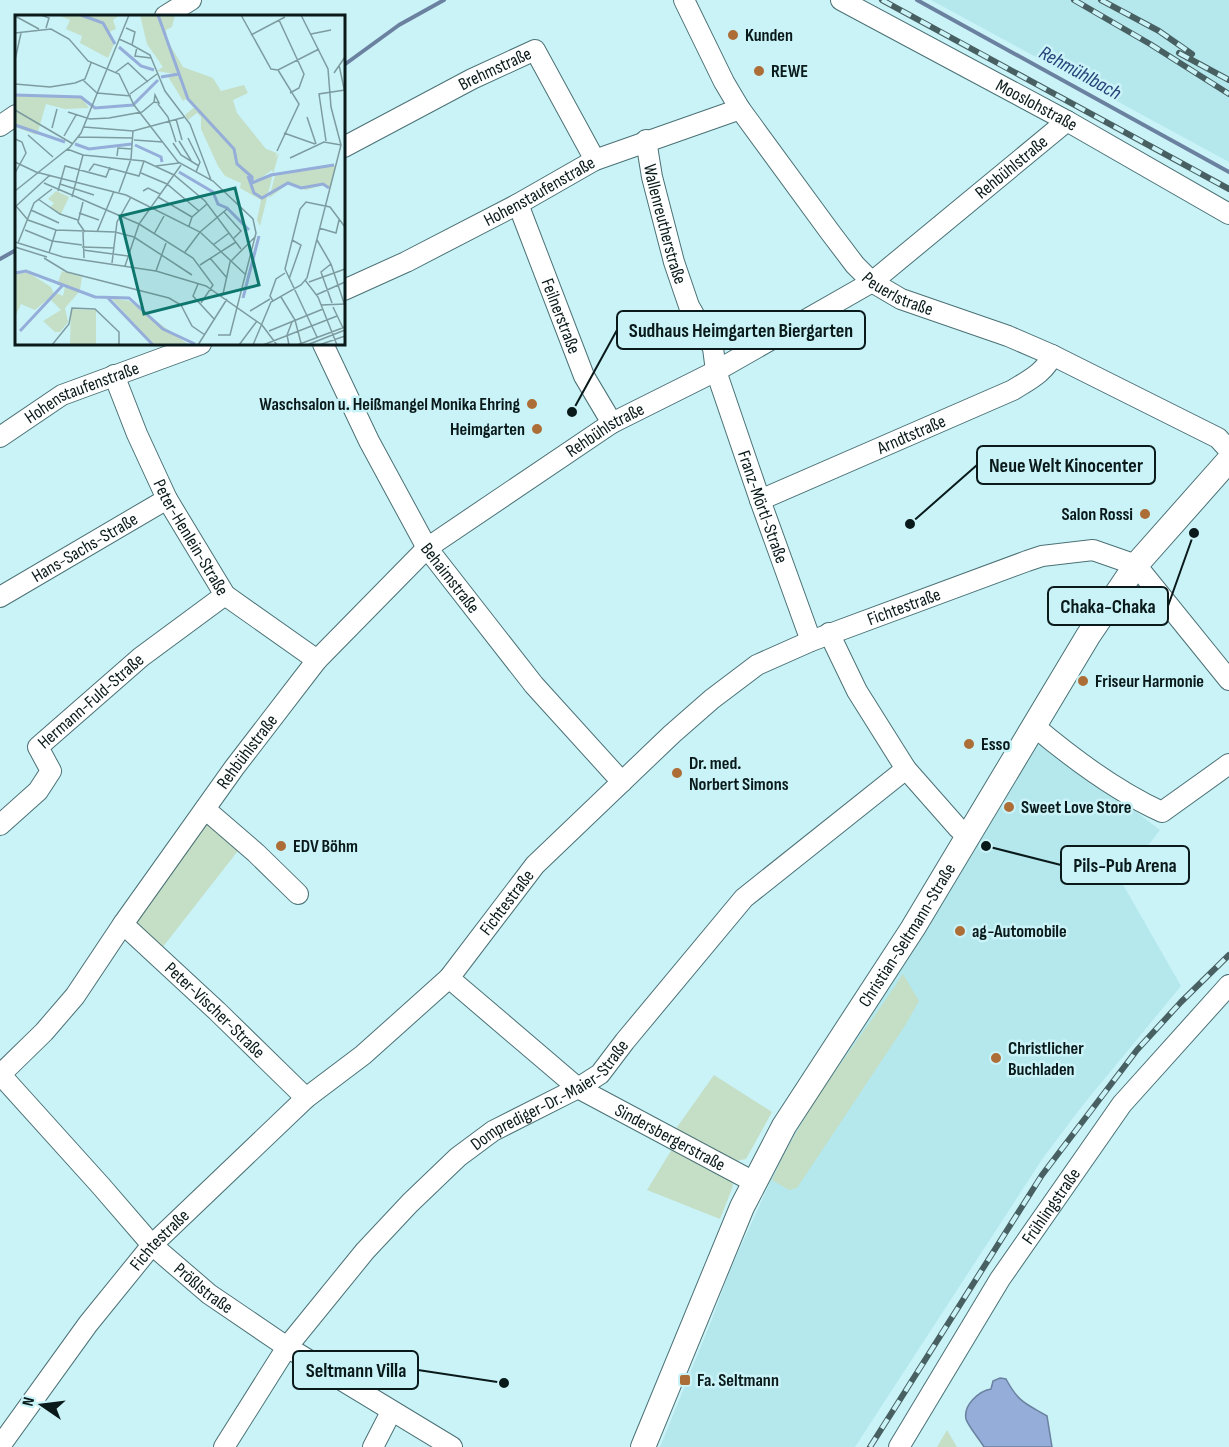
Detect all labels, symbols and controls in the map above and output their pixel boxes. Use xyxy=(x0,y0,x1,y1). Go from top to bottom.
inset map xyxy=(15,15,345,345)
place label: Kunden xyxy=(745,25,793,46)
marker: Kunden xyxy=(726,28,740,42)
water label: Rehmühlbach xyxy=(1035,41,1125,105)
street label: Brehmstraße xyxy=(455,43,535,95)
place label: REWE xyxy=(771,61,808,82)
marker: REWE xyxy=(752,64,766,78)
street label: Mooslohstraße xyxy=(992,74,1081,135)
street label: Rehbühlstraße xyxy=(971,131,1052,203)
street label: Hohenstaufenstraße xyxy=(480,152,599,230)
street label: Wallenreutherstraße xyxy=(640,162,691,287)
street label: Peuerlstraße xyxy=(858,268,936,320)
street label: Feilnerstraße xyxy=(537,275,585,357)
callout: Sudhaus Heimgarten Biergarten xyxy=(617,311,865,349)
text: Sudhaus Heimgarten Biergarten xyxy=(629,319,853,343)
street label: Hohenstaufenstraße xyxy=(21,357,142,428)
place label: Waschsalon u. Heißmangel Monika Ehring xyxy=(259,394,520,415)
marker: Waschsalon u. Heißmangel Monika Ehring xyxy=(525,397,539,411)
street label: Rehbühlstraße xyxy=(562,398,647,462)
street label: Arndtstraße xyxy=(873,410,949,459)
place label: Heimgarten xyxy=(450,419,525,440)
marker: Heimgarten xyxy=(530,422,544,436)
callout: Neue Welt Kinocenter xyxy=(977,446,1155,484)
street label: Franz-Mörtl-Straße xyxy=(733,448,792,566)
text: Neue Welt Kinocenter xyxy=(989,454,1143,478)
street label: Peter-Henlein-Straße xyxy=(149,476,233,599)
place label: Salon Rossi xyxy=(1061,504,1133,525)
marker: Salon Rossi xyxy=(1138,507,1152,521)
street label: Hans-Sachs-Straße xyxy=(28,508,141,587)
street label: Behaimstraße xyxy=(416,539,484,617)
street label: Fichtestraße xyxy=(864,583,943,630)
callout: Chaka-Chaka xyxy=(1048,587,1168,625)
text: Chaka-Chaka xyxy=(1060,595,1156,619)
street label: Hermann-Fuld-Straße xyxy=(33,649,148,753)
place label: Friseur Harmonie xyxy=(1095,671,1204,692)
marker: Friseur Harmonie xyxy=(1076,674,1090,688)
street label: Rehbühlstraße xyxy=(212,710,282,793)
place label: Esso xyxy=(981,734,1010,755)
marker: Esso xyxy=(962,737,976,751)
place label: Dr. med. Norbert Simons xyxy=(689,753,789,795)
marker: Dr. med. Norbert Simons xyxy=(670,766,684,780)
place label: Sweet Love Store xyxy=(1021,797,1131,818)
marker: Sweet Love Store xyxy=(1002,800,1016,814)
place label: EDV Böhm xyxy=(293,836,358,857)
marker: EDV Böhm xyxy=(274,839,288,853)
callout: Pils-Pub Arena xyxy=(1061,846,1189,884)
text: Pils-Pub Arena xyxy=(1073,854,1177,878)
street label: Christian-Seltmann-Straße xyxy=(854,859,960,1011)
street label: Fichtestraße xyxy=(475,865,538,939)
place label: ag-Automobile xyxy=(972,921,1067,942)
marker: ag-Automobile xyxy=(953,924,967,938)
street label: Peter-Vischer-Straße xyxy=(161,958,269,1063)
street label: Domprediger-Dr.-Maier-Straße xyxy=(466,1035,633,1155)
place label: Christlicher Buchladen xyxy=(1008,1038,1084,1080)
marker: Christlicher Buchladen xyxy=(989,1051,1003,1065)
street label: Sindersbergerstraße xyxy=(611,1099,729,1175)
street label: Frühlingstraße xyxy=(1017,1164,1085,1248)
street label: Fichtestraße xyxy=(125,1205,193,1274)
street label: Prößlstraße xyxy=(170,1258,237,1318)
callout: Seltmann Villa xyxy=(293,1351,418,1389)
text: Seltmann Villa xyxy=(306,1359,406,1383)
place label: Fa. Seltmann xyxy=(697,1370,779,1391)
marker: Fa. Seltmann xyxy=(678,1373,692,1387)
north arrow xyxy=(12,1375,72,1435)
text: N xyxy=(19,1395,39,1408)

